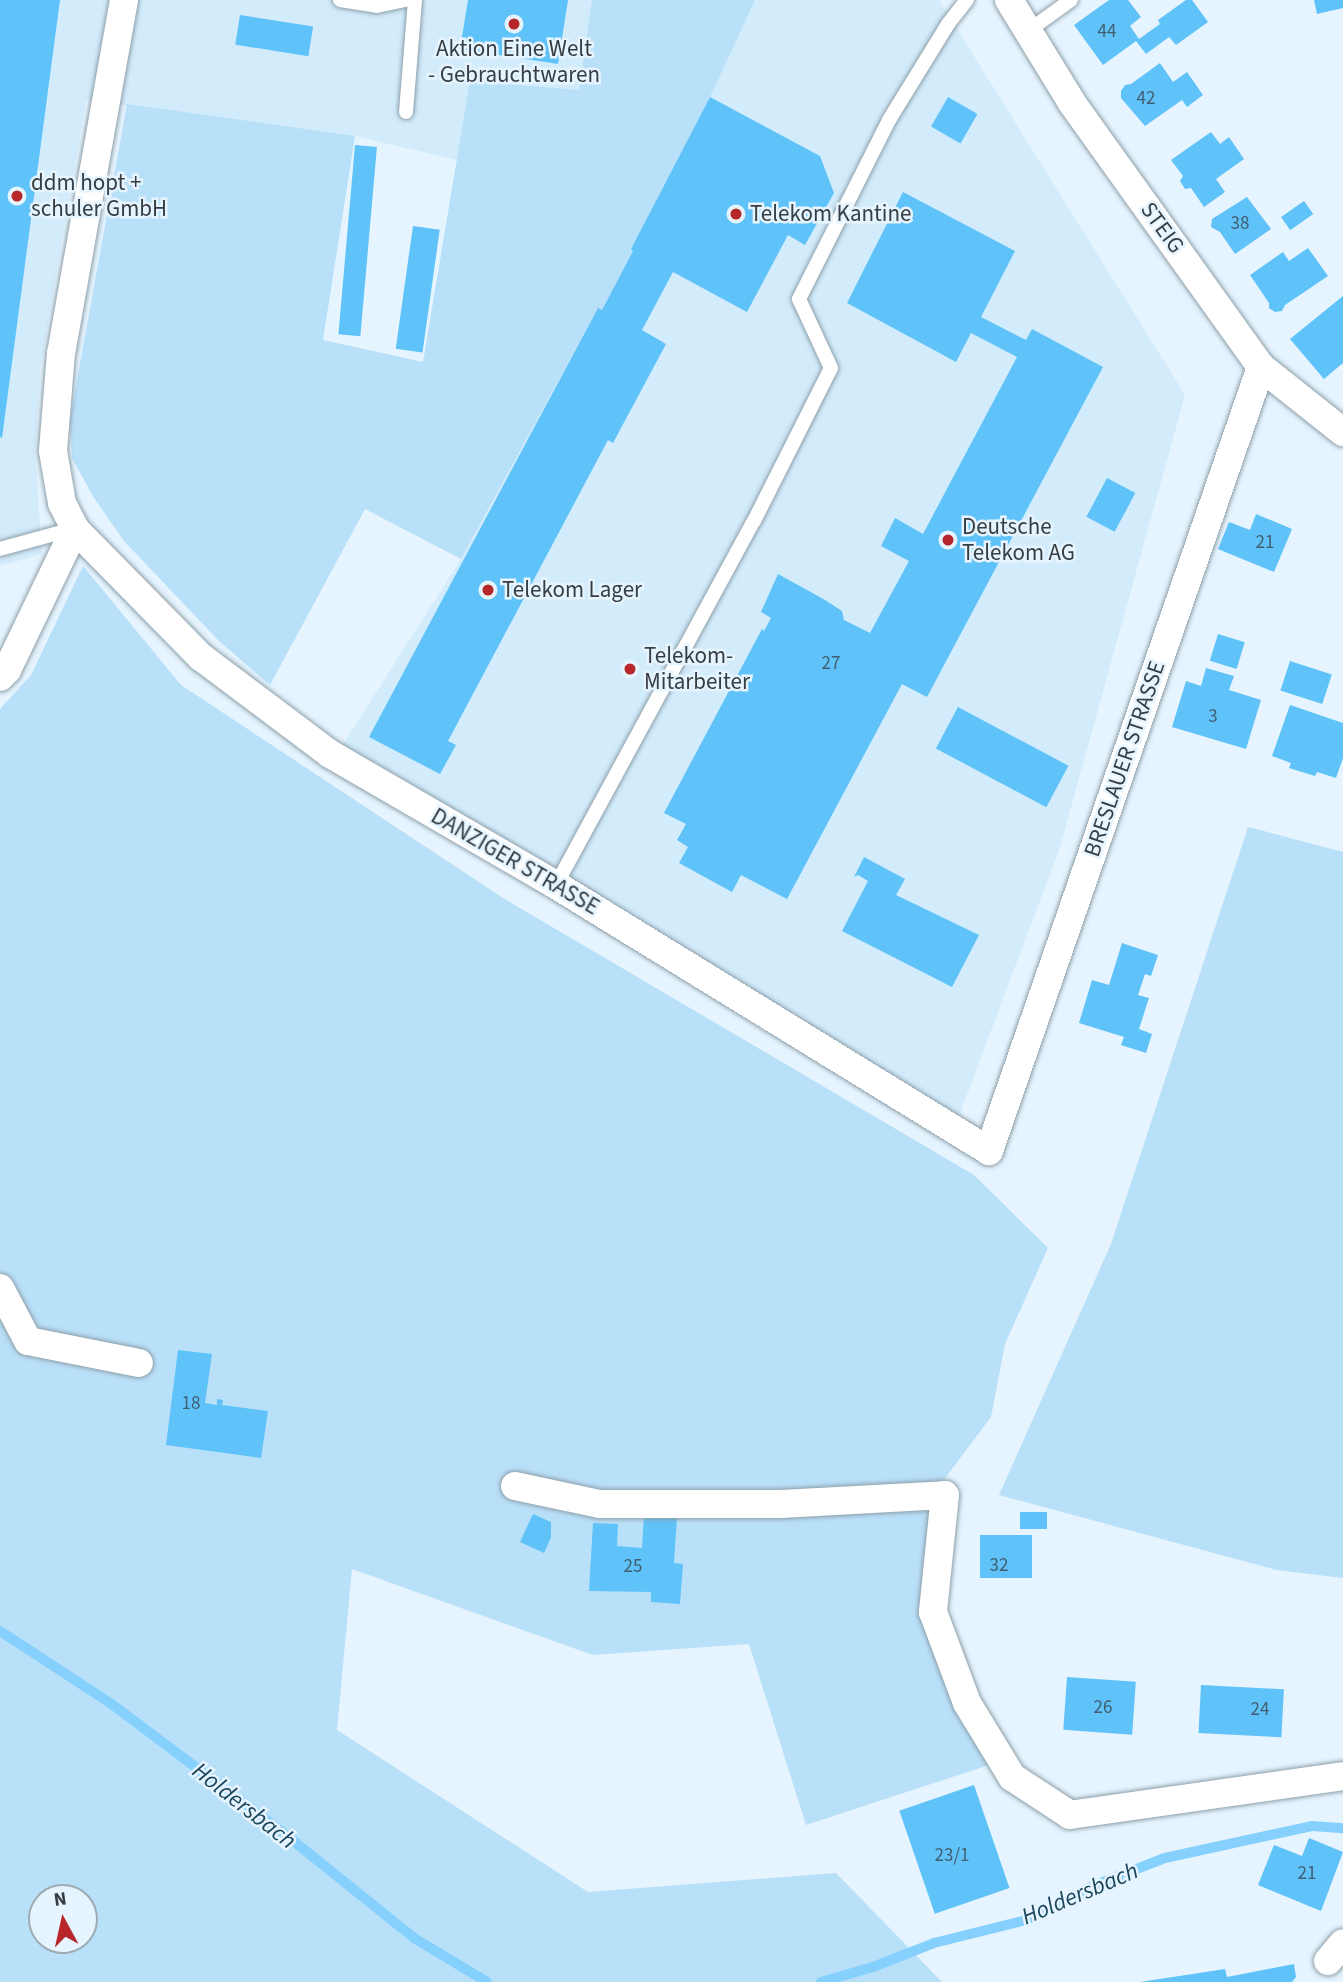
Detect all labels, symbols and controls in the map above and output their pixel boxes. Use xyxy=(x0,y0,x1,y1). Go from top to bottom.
marker: Aktion Eine Welt - Gebrauchtwaren xyxy=(506,16,522,32)
house number: 44 xyxy=(1098,21,1116,43)
place label: Aktion Eine Welt - Gebrauchtwaren xyxy=(428,35,600,89)
house number: 42 xyxy=(1137,88,1155,110)
place label: ddm hopt + schuler GmbH xyxy=(31,169,167,223)
marker: ddm hopt + schuler GmbH xyxy=(9,188,25,204)
street label: STEIG xyxy=(1134,197,1190,259)
place label: Telekom Kantine xyxy=(750,200,912,228)
marker: Telekom Kantine xyxy=(728,206,744,222)
house number: 38 xyxy=(1231,213,1249,235)
place label: Deutsche Telekom AG xyxy=(962,513,1075,567)
marker: Deutsche Telekom AG xyxy=(940,532,956,548)
house number: 21 xyxy=(1256,532,1274,554)
place label: Telekom Lager xyxy=(502,576,642,604)
marker: Telekom Lager xyxy=(480,582,496,598)
place label: Telekom- Mitarbeiter xyxy=(644,642,750,696)
house number: 27 xyxy=(822,653,840,675)
street label: BRESLAUER STRASSE xyxy=(1079,658,1171,860)
marker: Telekom- Mitarbeiter xyxy=(622,661,638,677)
house number: 3 xyxy=(1208,706,1218,728)
street label: DANZIGER STRASSE xyxy=(426,803,604,921)
house number: 18 xyxy=(182,1393,200,1415)
house number: 32 xyxy=(990,1555,1008,1577)
house number: 25 xyxy=(624,1556,642,1578)
house number: 26 xyxy=(1094,1697,1112,1719)
house number: 24 xyxy=(1251,1699,1269,1721)
water label: Holdersbach xyxy=(186,1756,302,1856)
house number: 23/1 xyxy=(935,1845,969,1867)
water label: Holdersbach xyxy=(1017,1857,1143,1931)
house number: 21 xyxy=(1298,1863,1316,1885)
north arrow xyxy=(28,1884,98,1954)
text: N xyxy=(52,1885,68,1914)

